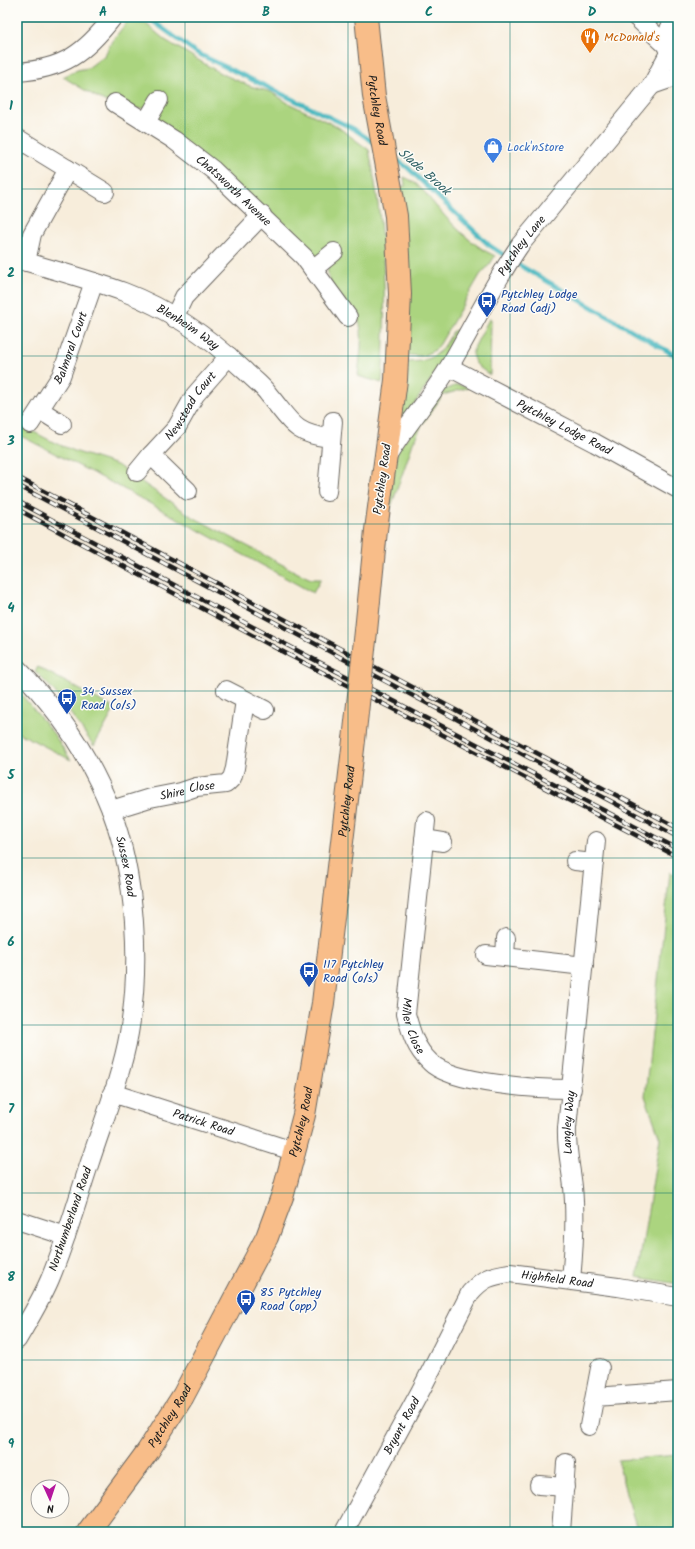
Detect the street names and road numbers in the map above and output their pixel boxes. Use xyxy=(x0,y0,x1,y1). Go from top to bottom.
street label: Pytchley Road xyxy=(362,74,392,148)
street label: Chatsworth Avenue xyxy=(191,151,276,232)
street label: Pytchley Lane xyxy=(493,211,551,280)
street label: Blenheim Way xyxy=(153,299,224,355)
street label: Balmoral Court xyxy=(49,309,93,388)
street label: Newstead Court xyxy=(160,367,222,445)
street label: Pytchley Lodge Road xyxy=(513,395,616,461)
street label: Pytchley Road xyxy=(368,441,397,516)
street label: Pytchley Road xyxy=(334,764,361,838)
street label: Shire Close xyxy=(158,776,216,806)
street label: Sussex Road xyxy=(110,834,141,899)
street label: Miller Close xyxy=(396,997,430,1059)
street label: Pytchley Road xyxy=(284,1085,319,1159)
street label: Langley Way xyxy=(558,1090,581,1155)
street label: Patrick Road xyxy=(170,1104,237,1142)
street label: Northumberland Road xyxy=(44,1163,98,1274)
street label: Highfield Road xyxy=(520,1266,595,1294)
street label: Pytchley Road xyxy=(143,1381,198,1452)
street label: Bryant Road xyxy=(379,1393,426,1458)

